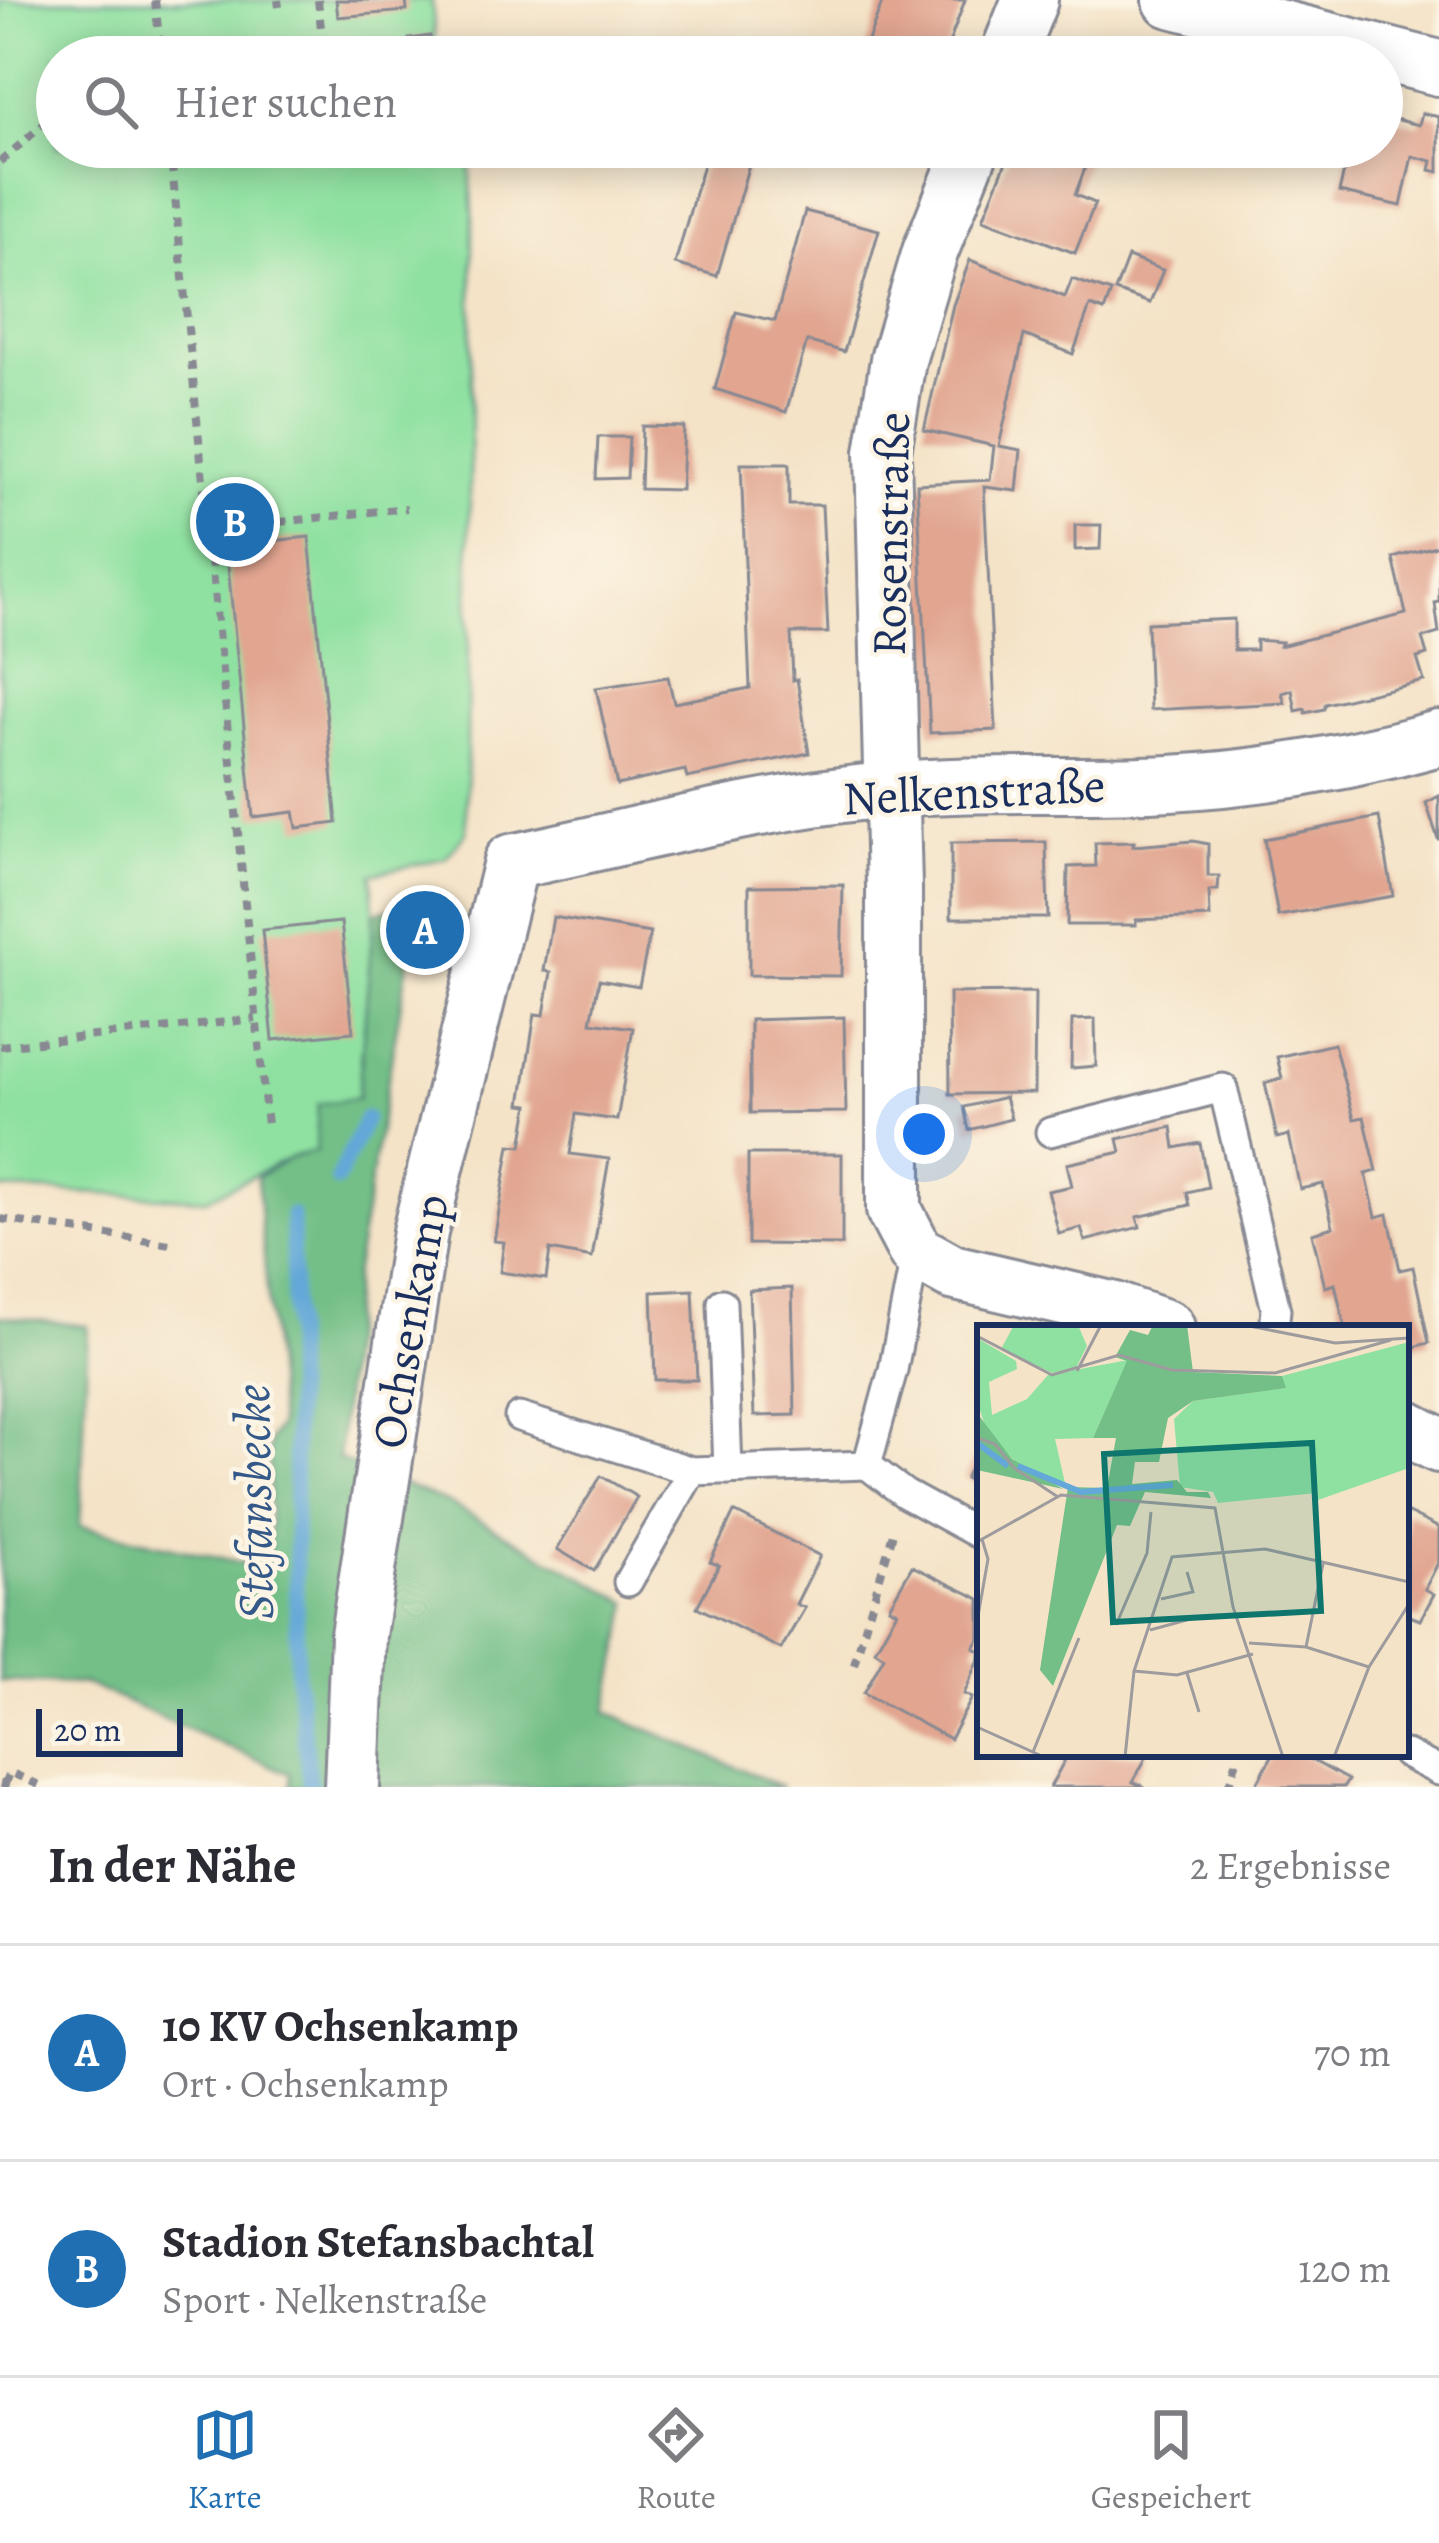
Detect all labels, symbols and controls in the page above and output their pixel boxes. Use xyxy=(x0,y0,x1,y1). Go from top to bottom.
search box xyxy=(36,36,1403,168)
icon: search xyxy=(78,69,144,135)
text: Hier suchen xyxy=(174,71,397,133)
street label: Rosenstraße xyxy=(856,411,926,657)
pin: B xyxy=(196,477,274,567)
street label: Nelkenstraße xyxy=(841,752,1107,832)
pin: A xyxy=(386,885,464,975)
your location xyxy=(894,1104,954,1164)
street label: Ochsenkamp xyxy=(355,1189,465,1453)
inset map xyxy=(977,1325,1409,1757)
water label: Stefansbecke xyxy=(217,1384,291,1620)
scale bar xyxy=(36,1703,183,1756)
text: 20 m xyxy=(54,1707,121,1752)
text: In der Nähe xyxy=(48,1830,297,1900)
text: 2 Ergebnisse xyxy=(1190,1839,1391,1892)
text: 10 KV Ochsenkamp xyxy=(162,1995,518,2057)
text: A xyxy=(75,2026,99,2079)
text: 70 m xyxy=(1314,2026,1391,2079)
text: Ort · Ochsenkamp xyxy=(162,2057,449,2110)
text: Stadion Stefansbachtal xyxy=(162,2211,594,2273)
text: B xyxy=(75,2242,99,2295)
text: 120 m xyxy=(1298,2242,1391,2295)
text: Sport · Nelkenstraße xyxy=(162,2273,487,2326)
tab: Karte xyxy=(187,2402,262,2519)
tab: Route xyxy=(637,2402,716,2519)
tab: Gespeichert xyxy=(1091,2402,1252,2519)

